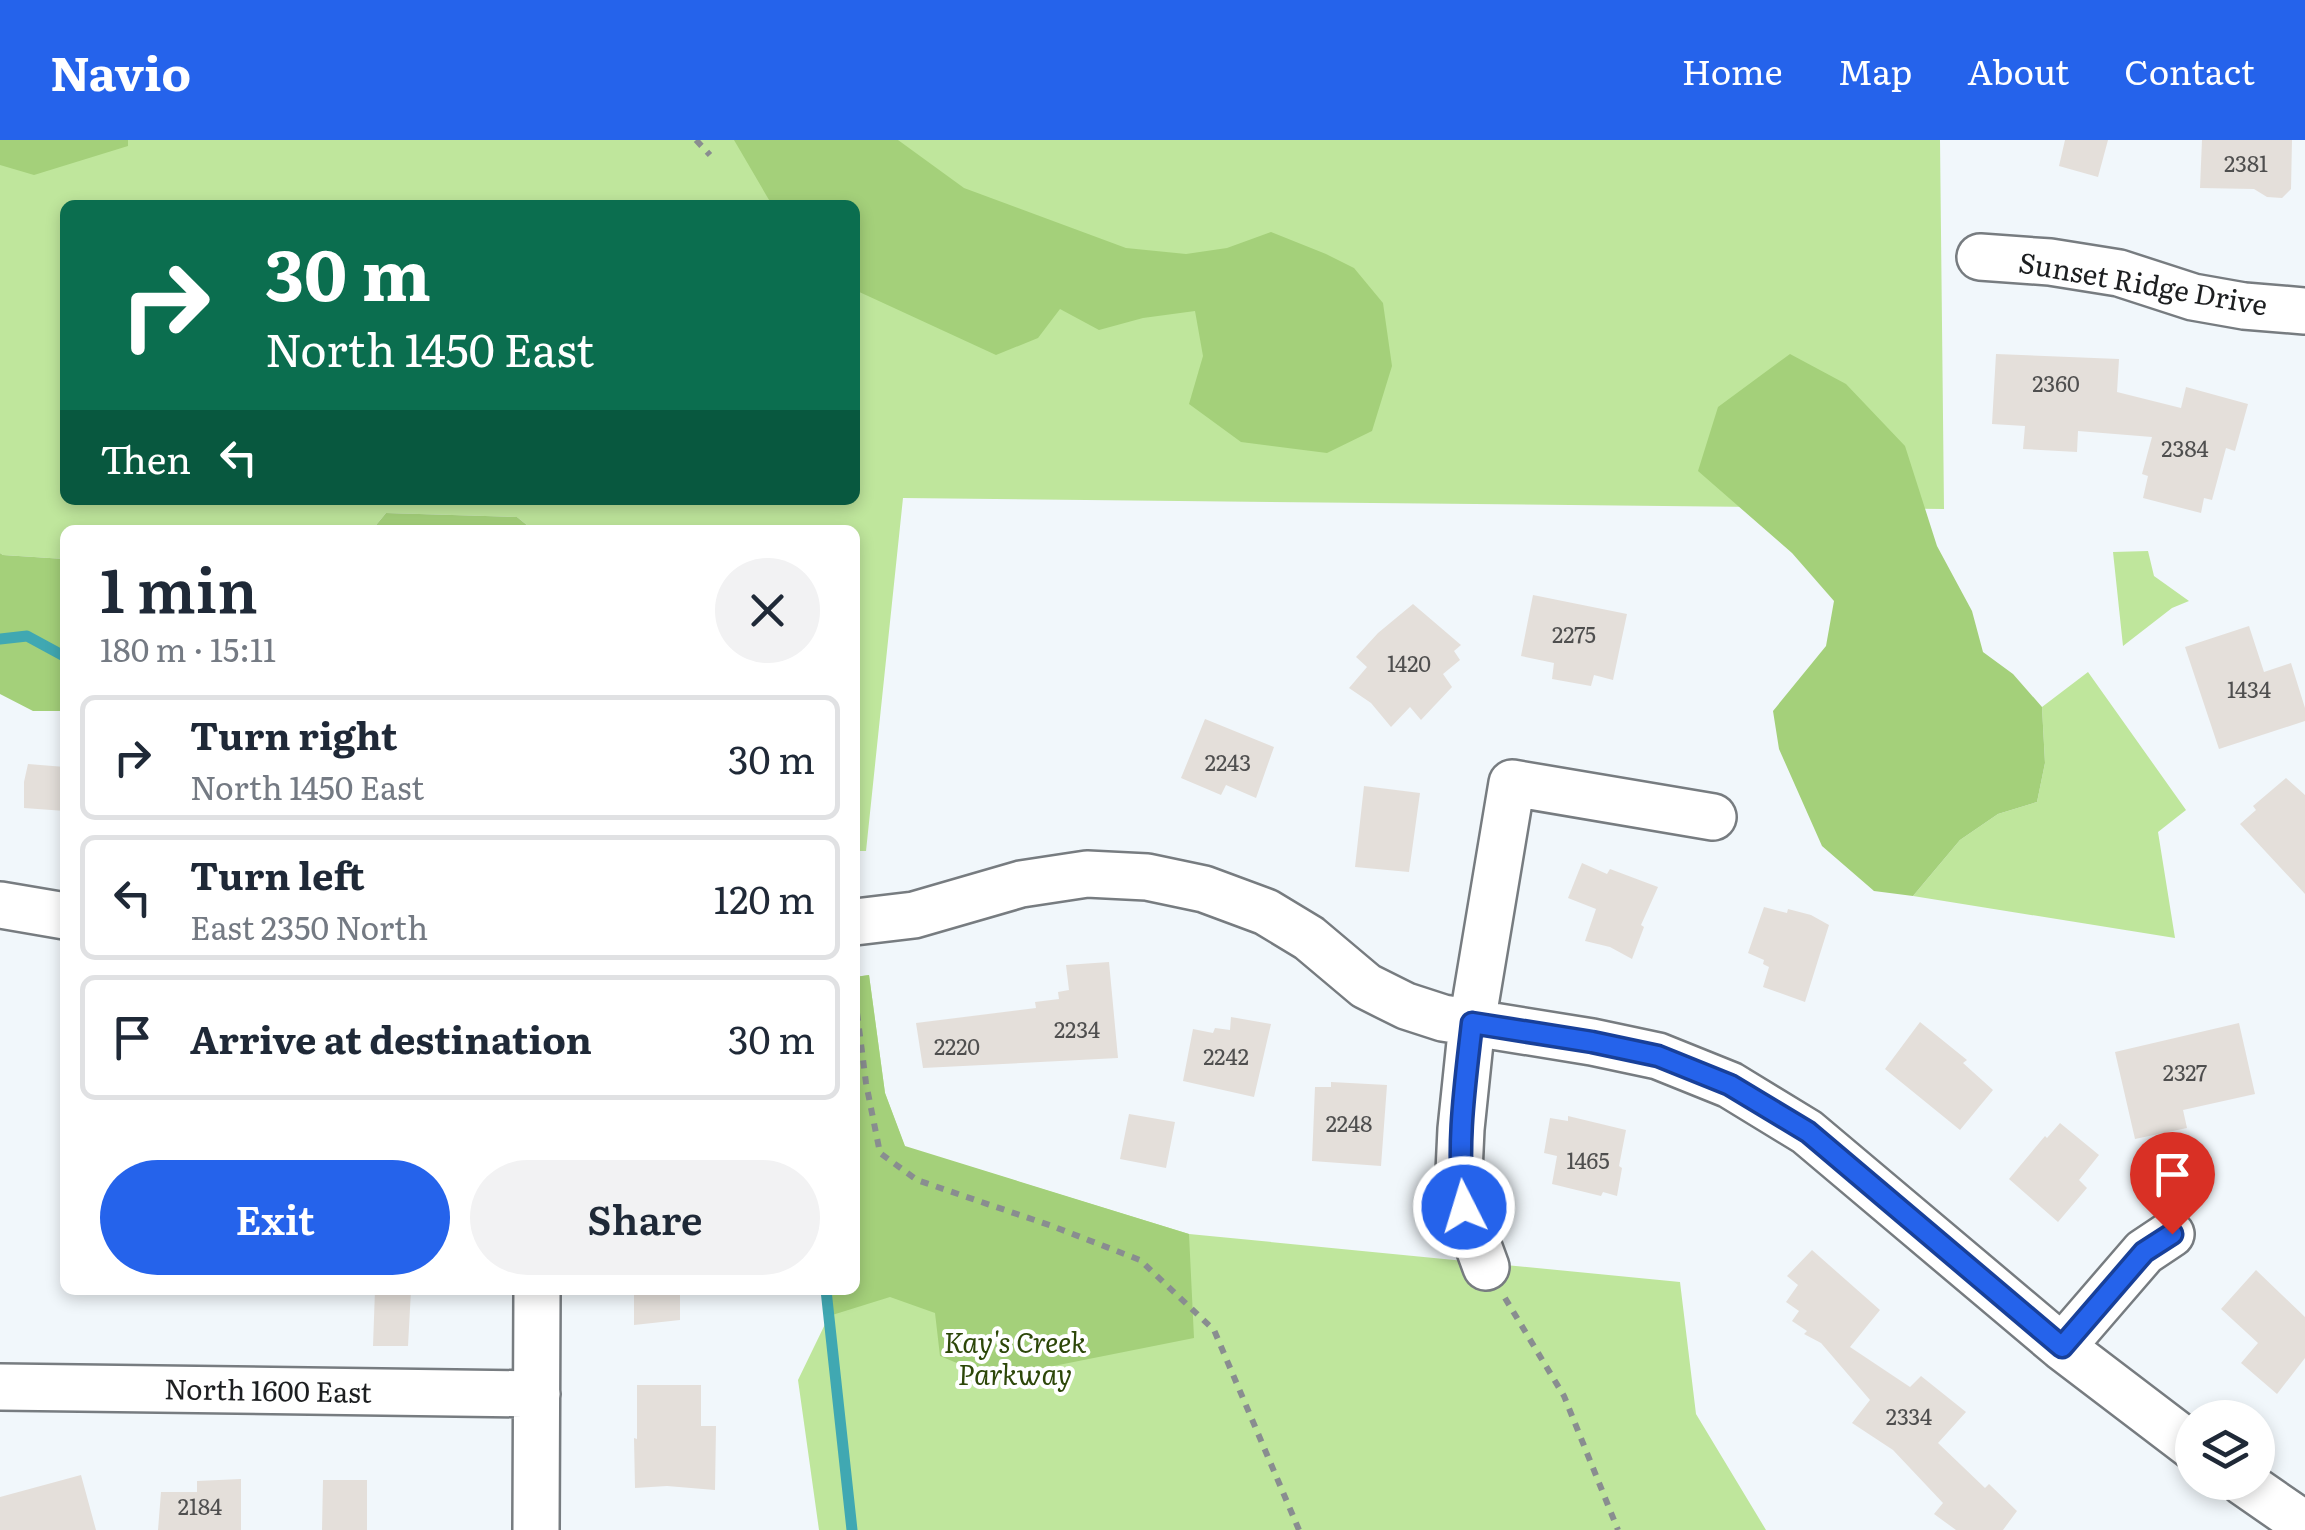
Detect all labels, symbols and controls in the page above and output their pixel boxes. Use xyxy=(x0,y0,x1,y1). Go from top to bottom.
text: Navio xyxy=(50,35,191,106)
text: Home xyxy=(1682,44,1783,96)
text: Map xyxy=(1838,44,1912,96)
text: About xyxy=(1967,44,2069,96)
text: Contact xyxy=(2124,44,2255,96)
house number: 2381 xyxy=(2224,146,2268,179)
text: 30 m xyxy=(265,219,431,323)
street label: Sunset Ridge Drive xyxy=(2016,239,2271,325)
icon: right xyxy=(100,240,230,370)
text: North 1450 East xyxy=(265,314,594,381)
house number: 2360 xyxy=(2032,366,2080,399)
text: Then xyxy=(100,429,191,486)
icon: left xyxy=(211,430,266,485)
house number: 2384 xyxy=(2161,431,2209,464)
text: 1 min xyxy=(100,542,258,631)
button: close xyxy=(715,558,820,663)
house number: 2275 xyxy=(1552,617,1596,650)
text: 180 m · 15:11 xyxy=(100,624,276,672)
house number: 1420 xyxy=(1387,646,1431,679)
house number: 1434 xyxy=(2227,672,2271,705)
text: Turn right xyxy=(190,705,397,762)
text: 30 m xyxy=(728,729,815,786)
icon: right xyxy=(105,730,160,785)
house number: 2243 xyxy=(1205,745,1251,778)
text: North 1450 East xyxy=(190,762,424,810)
text: Turn left xyxy=(190,845,365,902)
text: 120 m xyxy=(714,869,815,926)
icon: left xyxy=(105,870,160,925)
text: East 2350 North xyxy=(190,902,428,950)
text: Arrive at destination xyxy=(190,1009,592,1066)
text: 30 m xyxy=(728,1009,815,1066)
icon: arrive xyxy=(105,1010,160,1065)
house number: 2234 xyxy=(1054,1012,1100,1045)
house number: 2220 xyxy=(934,1029,980,1062)
house number: 2242 xyxy=(1203,1039,1249,1072)
house number: 2327 xyxy=(2163,1055,2207,1088)
house number: 2248 xyxy=(1326,1106,1372,1139)
pin xyxy=(2130,1132,2215,1235)
house number: 1465 xyxy=(1566,1143,1610,1176)
icon: arrive xyxy=(2145,1147,2200,1202)
position arrow xyxy=(1412,1155,1516,1259)
button: Exit xyxy=(100,1160,450,1275)
button: Share xyxy=(470,1160,820,1275)
park label: Kay's Creek Parkway xyxy=(944,1320,1087,1394)
street label: North 1600 East xyxy=(164,1366,373,1412)
house number: 2334 xyxy=(1886,1399,1932,1432)
map controls xyxy=(2175,1400,2275,1500)
button: layers xyxy=(2175,1400,2275,1500)
house number: 2184 xyxy=(178,1489,222,1522)

